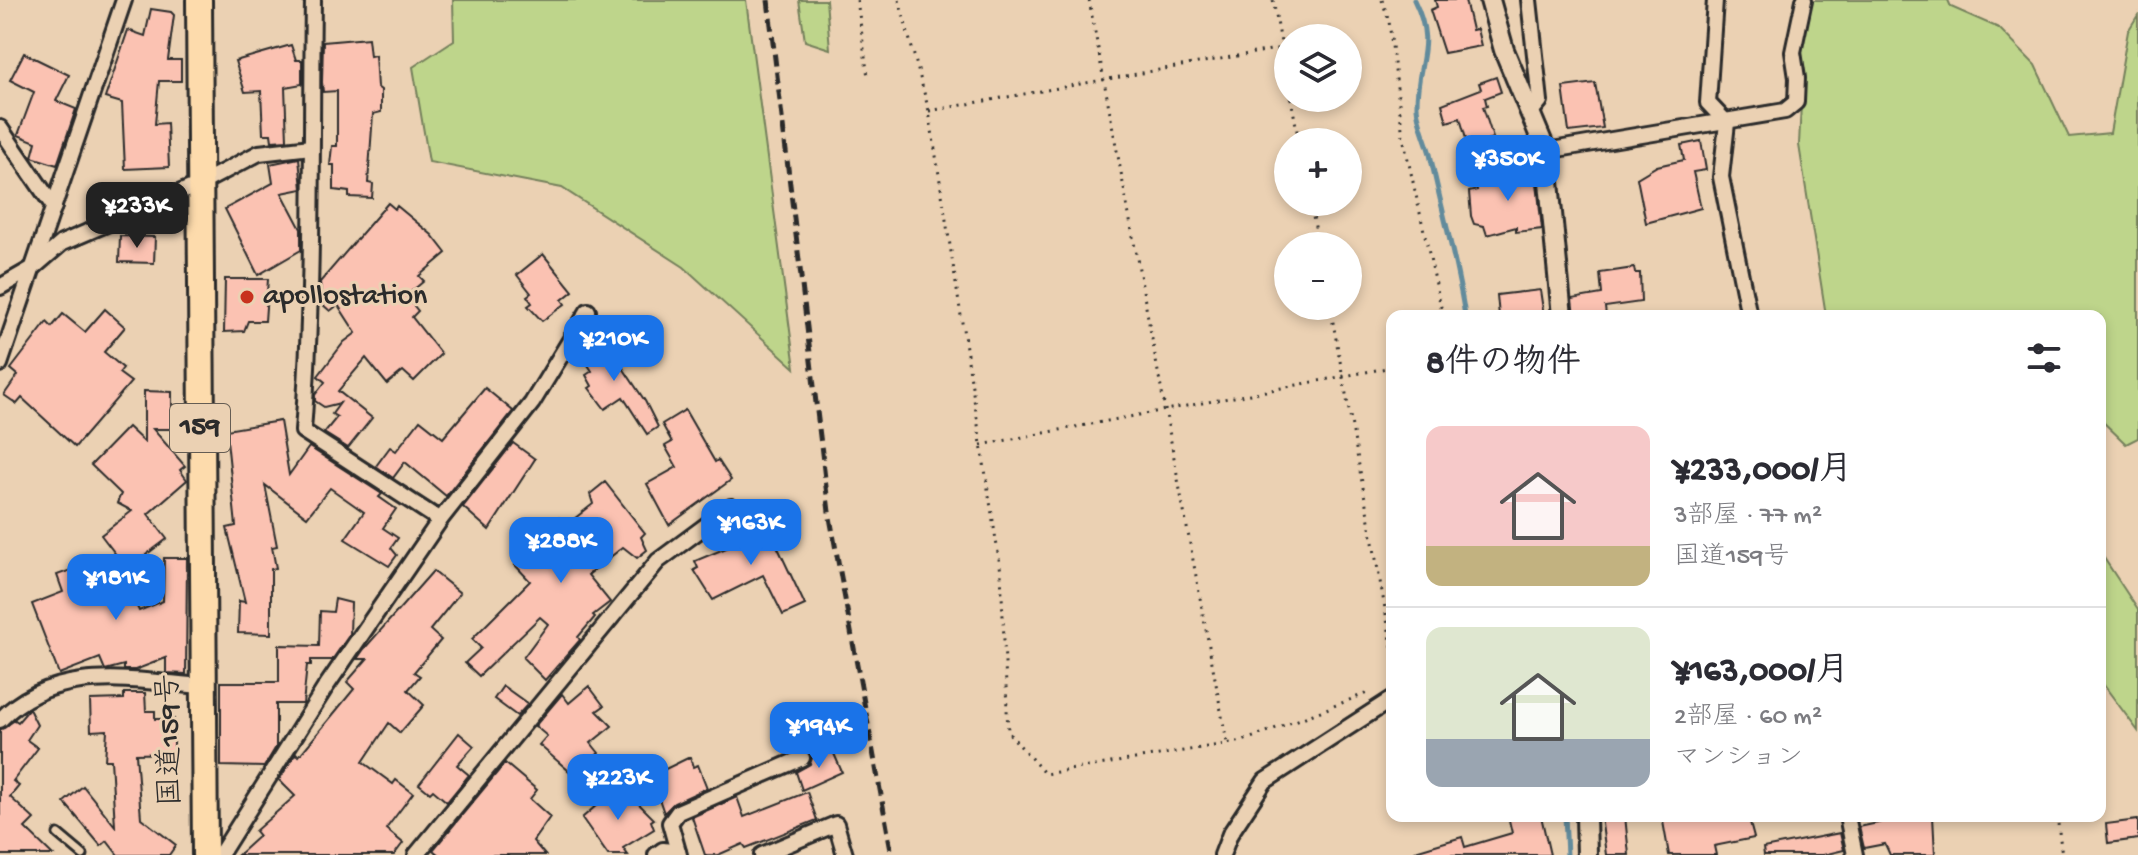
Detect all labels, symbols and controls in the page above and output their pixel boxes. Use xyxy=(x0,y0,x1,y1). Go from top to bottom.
map controls xyxy=(1274,24,1362,320)
button: layers xyxy=(1274,24,1362,112)
button: + xyxy=(1274,128,1362,216)
pin: ¥350K xyxy=(1452,135,1564,203)
text: ¥350K xyxy=(1474,145,1542,176)
pin: ¥233K xyxy=(81,182,193,250)
text: ¥233K xyxy=(104,192,170,223)
button: − xyxy=(1274,232,1362,320)
place label: apollostation xyxy=(263,280,427,315)
marker: apollostation xyxy=(238,288,256,306)
pin: ¥210K xyxy=(558,315,670,383)
text: ¥210K xyxy=(582,325,646,356)
icon: filters xyxy=(2022,336,2066,380)
text: 8件の物件 xyxy=(1426,345,1581,385)
road number: 159 xyxy=(170,404,230,452)
text: ¥233,000/月 xyxy=(1674,452,1853,492)
icon: home xyxy=(1490,458,1586,554)
pin: ¥163K xyxy=(695,499,807,567)
text: 3部屋 · 77 m² xyxy=(1674,502,1822,533)
text: ¥163K xyxy=(719,509,783,540)
pin: ¥288K xyxy=(505,517,617,585)
text: ¥288K xyxy=(527,527,595,558)
text: 国道159号 xyxy=(1674,543,1789,574)
pin: ¥181K xyxy=(60,554,172,622)
text: ¥181K xyxy=(85,564,147,595)
text: ¥163,000/月 xyxy=(1674,653,1849,693)
icon: home xyxy=(1490,659,1586,755)
street label: 国道159号 xyxy=(152,673,191,807)
pin: ¥194K xyxy=(763,702,875,770)
text: 2部屋 · 60 m² xyxy=(1674,703,1822,734)
text: ¥194K xyxy=(788,712,850,743)
text: マンション xyxy=(1674,744,1803,775)
pin: ¥223K xyxy=(562,754,674,822)
text: ¥223K xyxy=(585,764,651,795)

